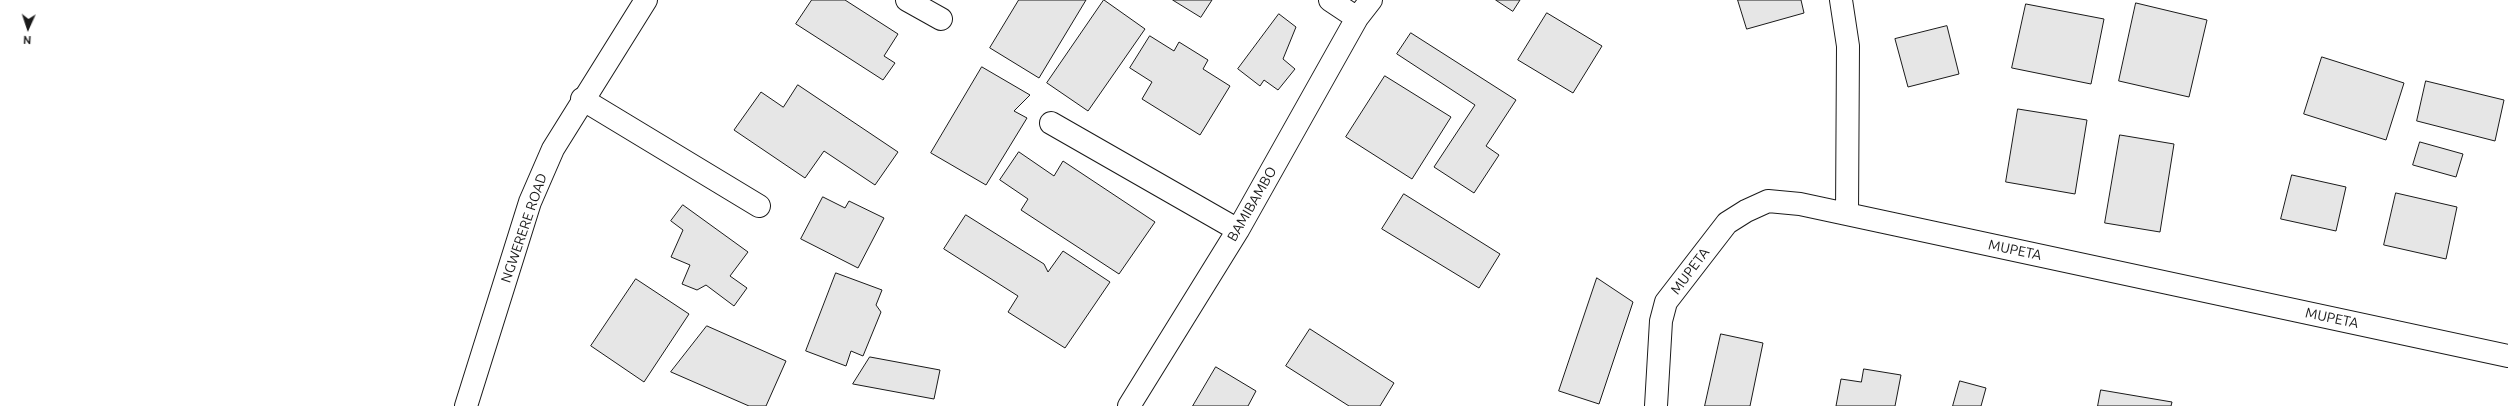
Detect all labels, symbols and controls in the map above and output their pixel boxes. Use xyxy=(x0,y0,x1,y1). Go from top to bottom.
north arrow xyxy=(8,8,48,48)
text: N xyxy=(23,34,32,46)
street label: BAMIBAMBO xyxy=(1224,164,1280,244)
street label: NGWERERE ROAD xyxy=(497,171,551,285)
street label: MUPETA xyxy=(1987,236,2043,264)
street label: MUPETA xyxy=(1667,244,1713,298)
street label: MUPETA xyxy=(2304,304,2360,332)

